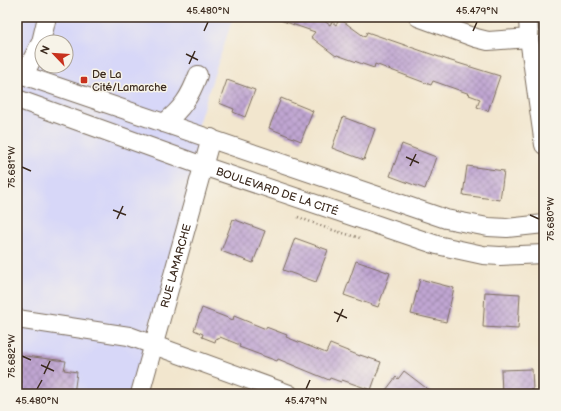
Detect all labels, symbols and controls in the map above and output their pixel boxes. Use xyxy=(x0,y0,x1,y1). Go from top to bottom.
text: 45.480°N xyxy=(186,5,230,17)
text: 45.479°N xyxy=(456,5,498,17)
north arrow xyxy=(34,34,74,74)
text: N xyxy=(38,43,53,56)
place label: De La Cité/Lamarche xyxy=(92,68,167,94)
marker: De La Cité/Lamarche xyxy=(79,75,89,85)
text: 75.681°W xyxy=(6,146,18,188)
street label: BOULEVARD DE LA CITÉ xyxy=(214,164,340,218)
text: 75.680°W xyxy=(545,197,557,241)
street label: RUE LAMARCHE xyxy=(158,222,193,309)
text: 75.682°W xyxy=(6,334,18,378)
text: 45.480°N xyxy=(15,395,59,407)
text: 45.479°N xyxy=(285,395,327,407)

